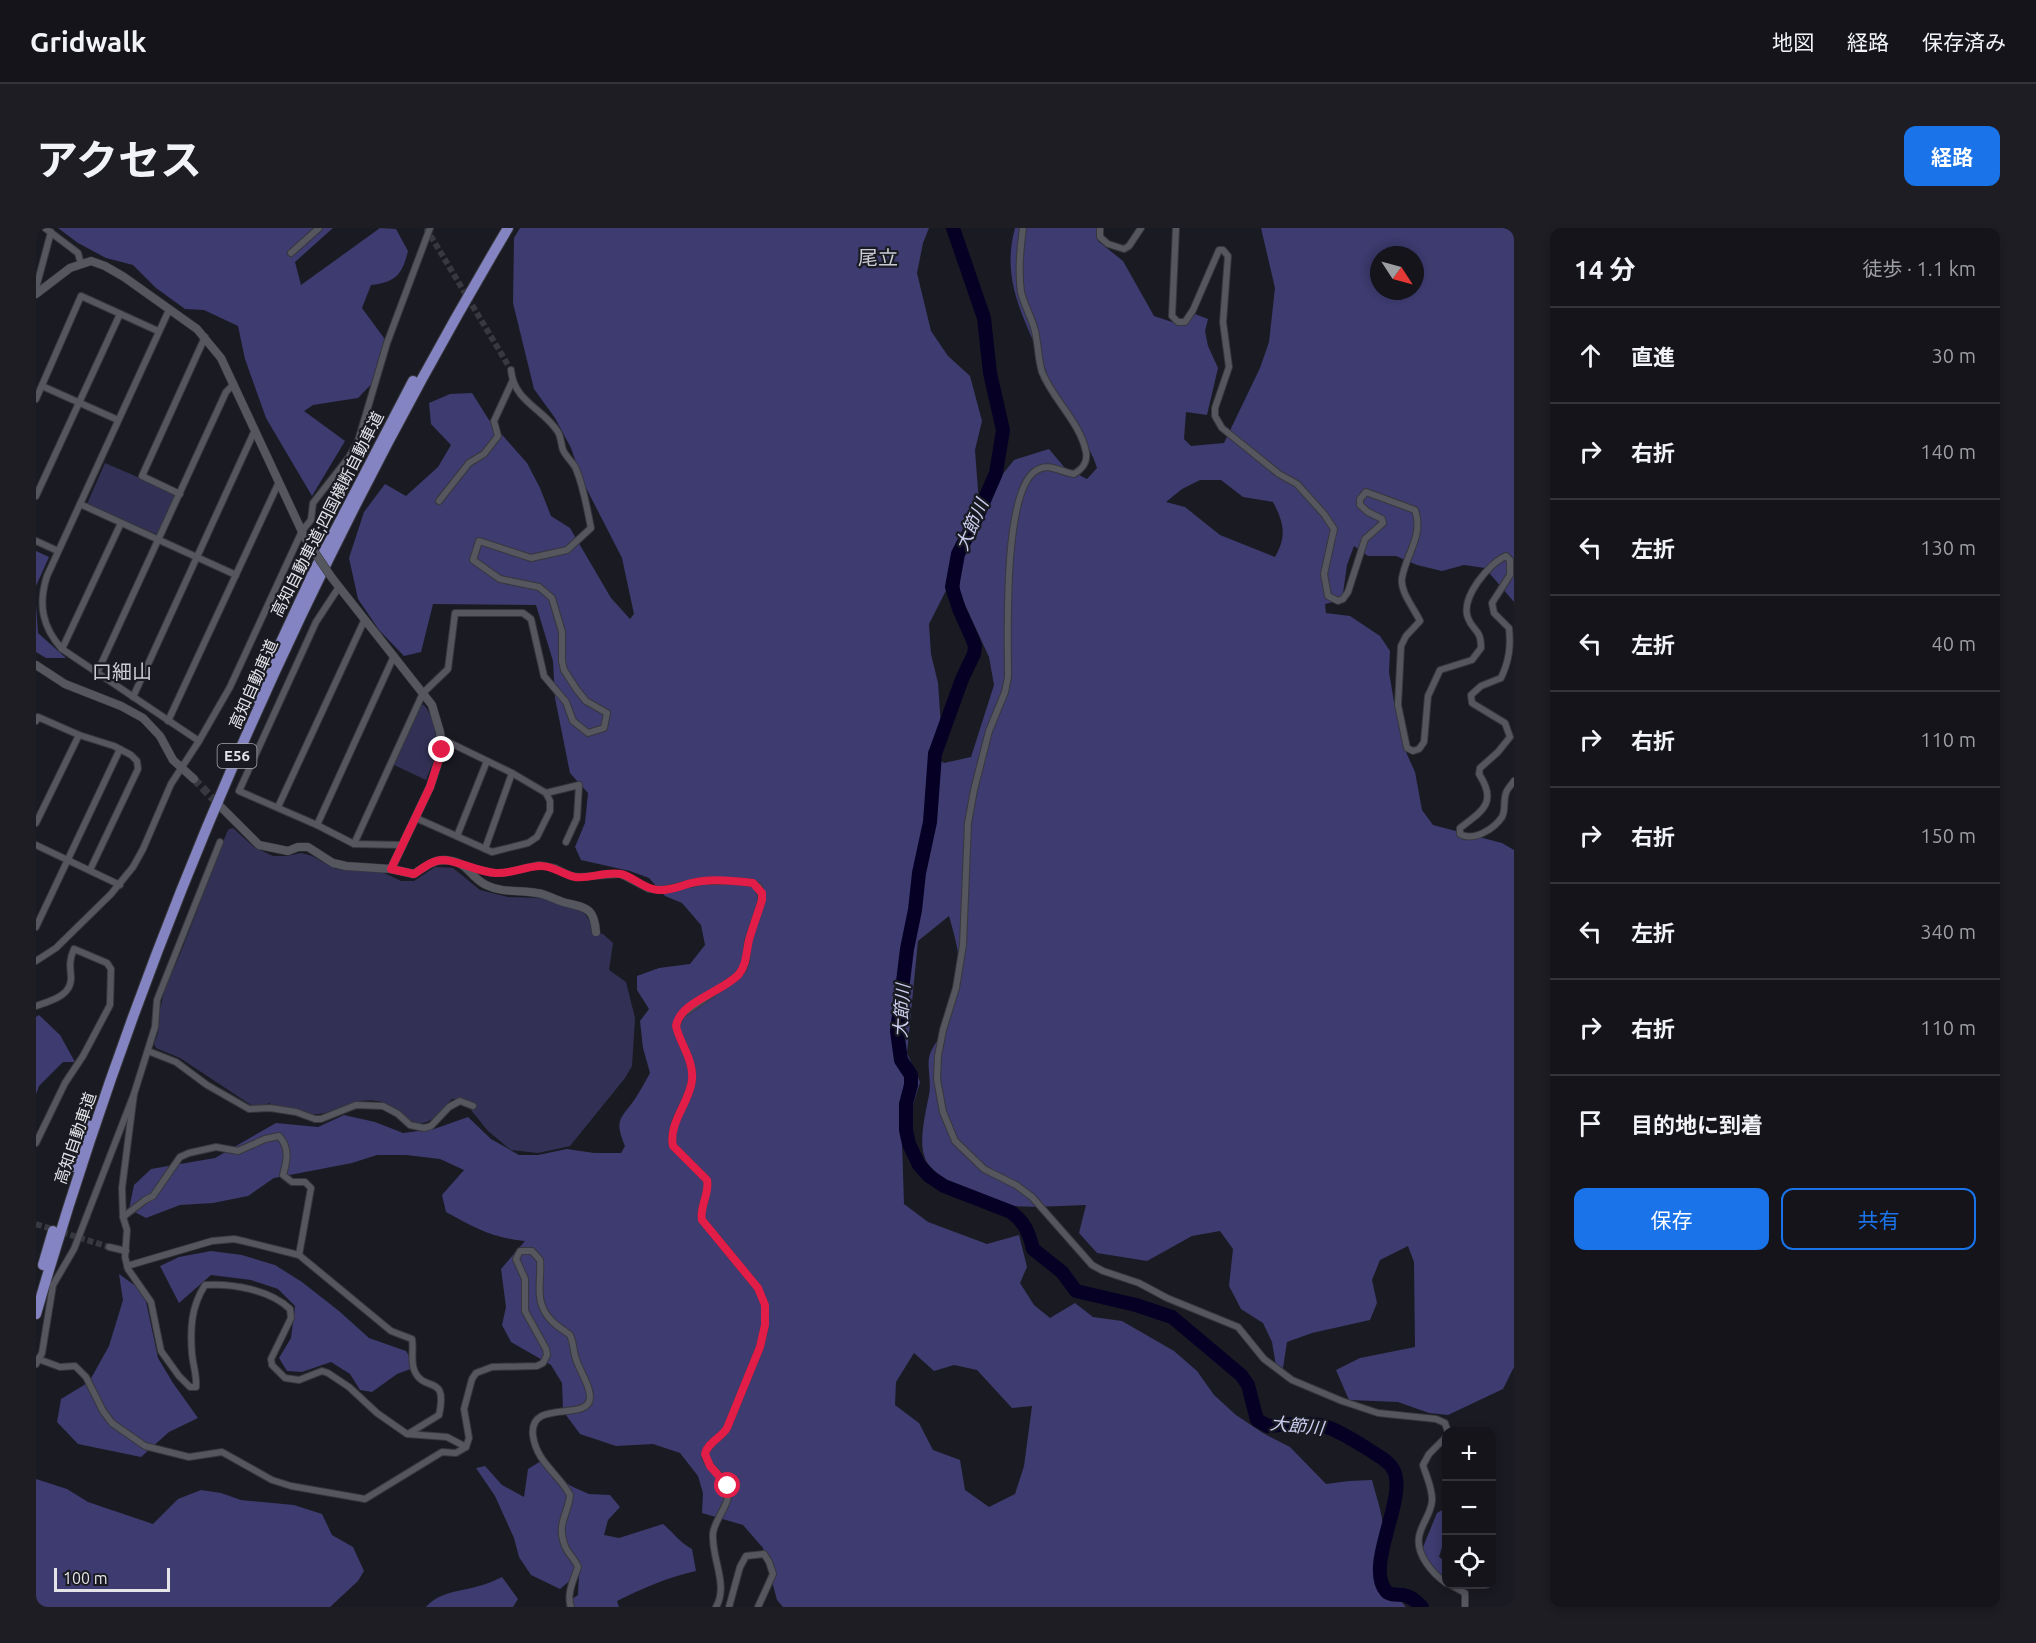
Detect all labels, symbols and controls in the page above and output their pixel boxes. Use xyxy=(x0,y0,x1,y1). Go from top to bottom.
text: Gridwalk xyxy=(30,26,147,57)
text: 地図 xyxy=(1772,30,1814,54)
text: 経路 xyxy=(1847,30,1889,54)
text: 保存済み xyxy=(1922,30,2006,54)
button: 経路 xyxy=(1904,126,2000,186)
text: アクセス xyxy=(36,136,202,183)
district label: 尾立 xyxy=(858,246,898,269)
north arrow xyxy=(1370,246,1424,300)
text: 14 分 xyxy=(1574,255,1636,284)
text: 徒歩 · 1.1 km xyxy=(1863,257,1976,280)
icon: ahead xyxy=(1574,339,1607,372)
text: 直進 xyxy=(1631,344,1675,369)
text: 30 m xyxy=(1932,344,1976,367)
street label: 高知自動車道;四国横断自動車道 xyxy=(267,408,387,620)
icon: right xyxy=(1574,435,1607,468)
text: 右折 xyxy=(1631,440,1675,465)
text: 140 m xyxy=(1920,440,1976,463)
water label: 大節川 xyxy=(951,494,992,553)
icon: left xyxy=(1574,531,1607,564)
text: 左折 xyxy=(1631,536,1675,561)
text: 130 m xyxy=(1920,536,1976,559)
icon: left xyxy=(1574,627,1607,660)
text: 左折 xyxy=(1631,632,1675,657)
text: 40 m xyxy=(1932,632,1976,655)
street label: 高知自動車道 xyxy=(225,636,281,732)
district label: 口細山 xyxy=(92,660,152,683)
icon: right xyxy=(1574,723,1607,756)
text: 右折 xyxy=(1631,728,1675,753)
text: 110 m xyxy=(1920,728,1976,751)
route end xyxy=(428,736,454,762)
road number: E56 xyxy=(218,744,256,768)
icon: right xyxy=(1574,819,1607,852)
text: 右折 xyxy=(1631,824,1675,849)
text: 150 m xyxy=(1920,824,1976,847)
icon: left xyxy=(1574,915,1607,948)
text: 左折 xyxy=(1631,920,1675,945)
text: 340 m xyxy=(1920,920,1976,943)
water label: 大節川 xyxy=(890,981,913,1038)
icon: right xyxy=(1574,1011,1607,1044)
text: 右折 xyxy=(1631,1016,1675,1041)
text: 110 m xyxy=(1920,1016,1976,1039)
street label: 高知自動車道 xyxy=(51,1090,99,1186)
icon: arrive xyxy=(1574,1107,1607,1140)
text: 目的地に到着 xyxy=(1631,1112,1763,1137)
button: 保存 xyxy=(1574,1188,1769,1250)
button: 共有 xyxy=(1781,1188,1976,1250)
water label: 大節川 xyxy=(1269,1412,1327,1438)
map controls xyxy=(1442,1427,1496,1589)
button: + xyxy=(1442,1427,1496,1481)
route start xyxy=(714,1472,740,1498)
button: − xyxy=(1442,1481,1496,1535)
button: locate xyxy=(1442,1535,1496,1589)
scale bar xyxy=(54,1565,170,1592)
text: 100 m xyxy=(63,1569,108,1587)

